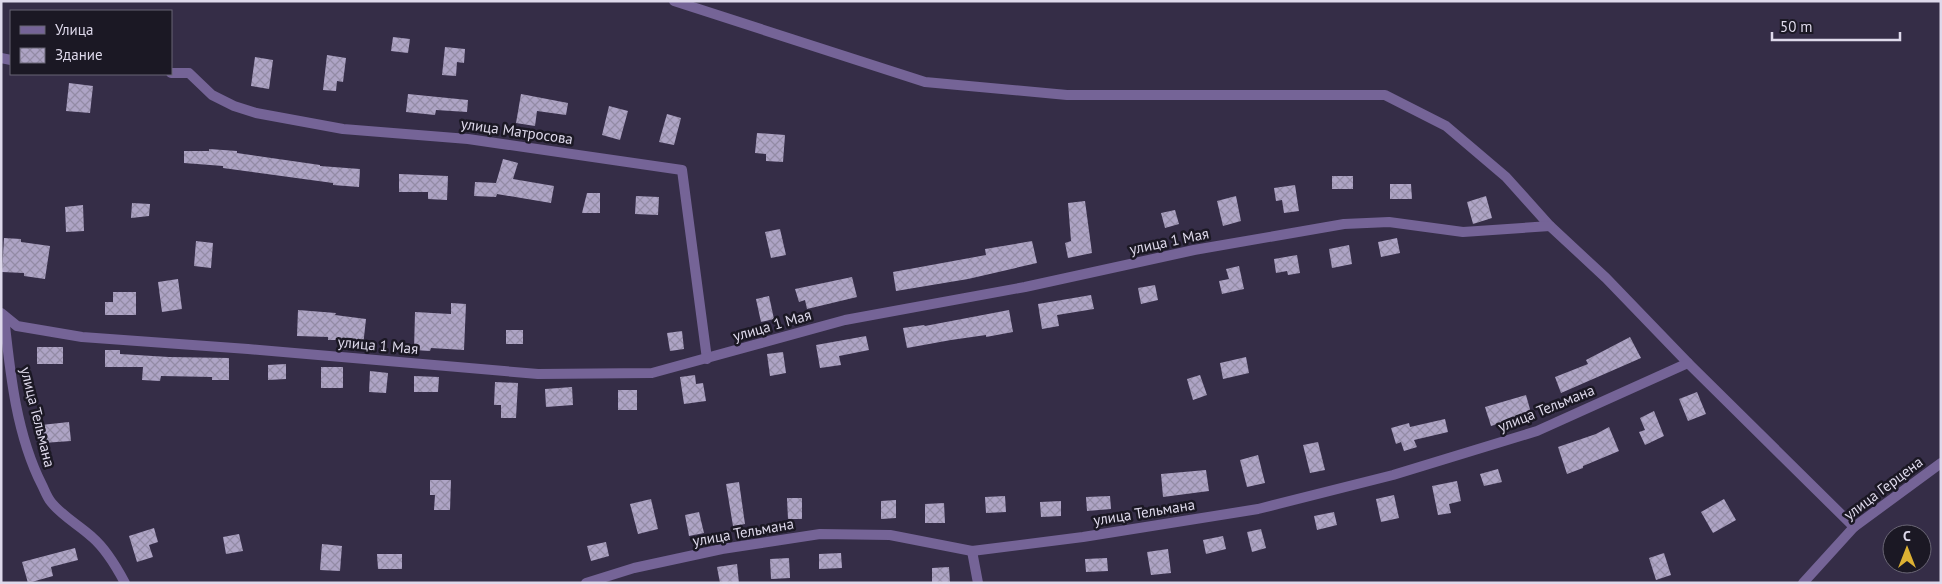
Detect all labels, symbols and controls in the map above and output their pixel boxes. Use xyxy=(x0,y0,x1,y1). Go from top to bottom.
legend xyxy=(10,10,172,75)
scale bar xyxy=(1772,10,1900,42)
text: 50 m xyxy=(1780,17,1813,36)
text: Улица xyxy=(55,20,93,39)
text: Здание xyxy=(55,45,103,64)
street label: улица Матросова xyxy=(460,114,574,148)
street label: улица 1 Мая xyxy=(1128,223,1210,259)
street label: улица 1 Мая xyxy=(731,305,813,345)
street label: улица 1 Мая xyxy=(337,332,419,358)
street label: улица Тельмана xyxy=(16,365,60,469)
street label: улица Тельмана xyxy=(1495,380,1597,436)
street label: улица Герцена xyxy=(1840,452,1926,524)
street label: улица Тельмана xyxy=(1092,495,1196,529)
street label: улица Тельмана xyxy=(691,514,795,550)
north arrow xyxy=(1882,524,1932,574)
text: С xyxy=(1903,527,1911,545)

